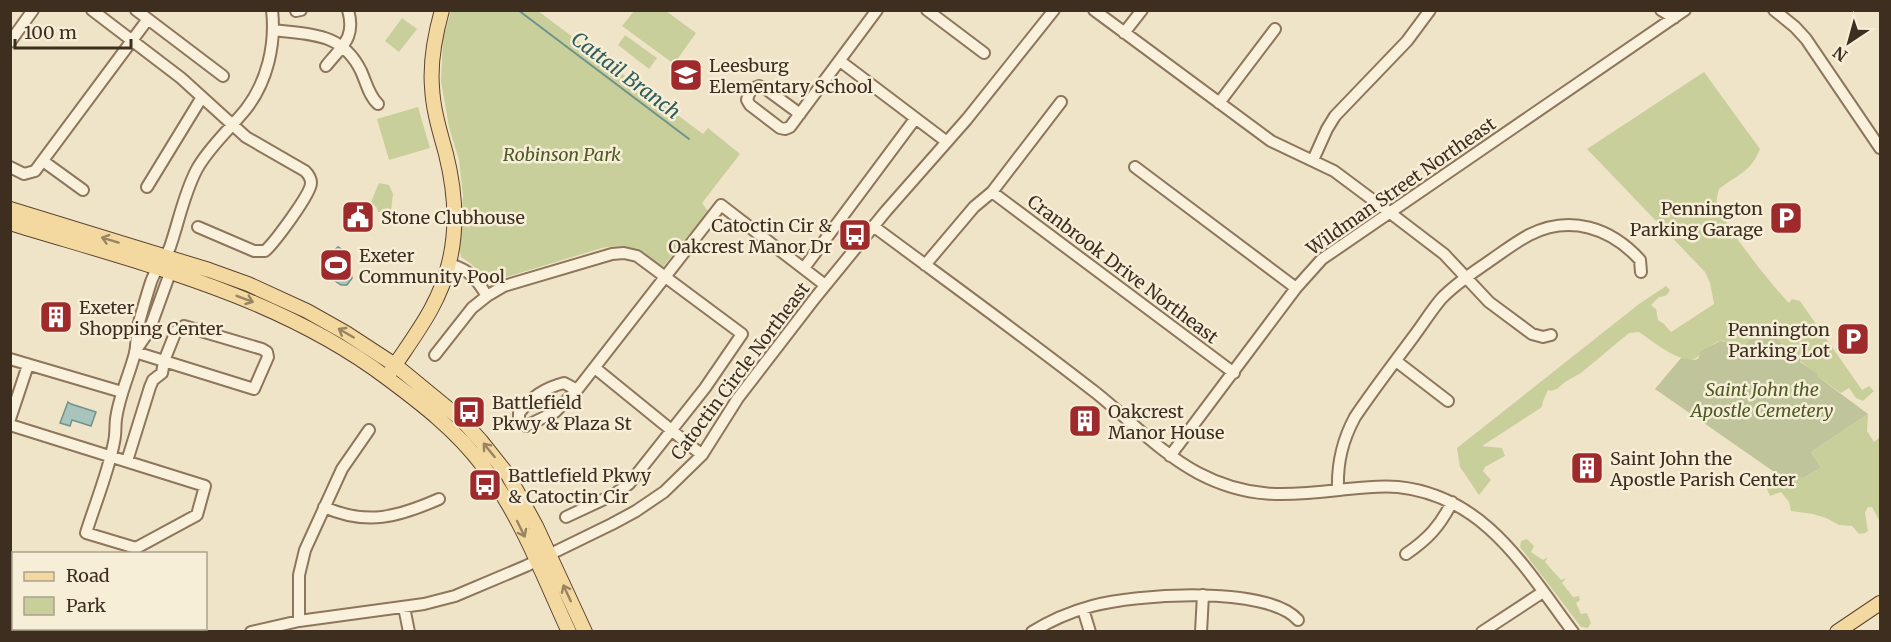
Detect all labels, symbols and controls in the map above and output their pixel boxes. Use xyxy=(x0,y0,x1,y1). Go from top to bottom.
scale bar xyxy=(15,12,130,50)
north arrow xyxy=(1819,12,1879,72)
text: 100 m xyxy=(24,21,77,44)
water label: Cattail Branch xyxy=(566,26,686,124)
text: N xyxy=(1829,42,1851,66)
place label: Leesburg Elementary School xyxy=(709,54,873,98)
school or university icon: Leesburg Elementary School xyxy=(668,57,704,93)
street label: Wildman Street Northeast xyxy=(1301,112,1500,261)
park label: Robinson Park xyxy=(503,143,621,166)
street label: Cranbrook Drive Northeast xyxy=(1023,190,1223,348)
place label: Pennington Parking Garage xyxy=(1630,197,1763,241)
public building icon: Stone Clubhouse xyxy=(340,199,376,235)
parking icon: Pennington Parking Garage xyxy=(1768,200,1804,236)
place label: Stone Clubhouse xyxy=(381,206,525,229)
place label: Catoctin Cir & Oakcrest Manor Dr xyxy=(668,214,832,258)
bus stop icon: Catoctin Cir & Oakcrest Manor Dr xyxy=(837,217,873,253)
one-way arrow xyxy=(101,234,120,245)
place label: Exeter Community Pool xyxy=(359,244,506,288)
sports icon: Exeter Community Pool xyxy=(318,247,354,283)
street label: Catoctin Circle Northeast xyxy=(666,278,814,464)
one-way arrow xyxy=(236,295,254,306)
place label: Exeter Shopping Center xyxy=(79,296,223,340)
building icon: Exeter Shopping Center xyxy=(38,299,74,335)
place label: Pennington Parking Lot xyxy=(1728,318,1830,362)
parking icon: Pennington Parking Lot xyxy=(1835,321,1871,357)
one-way arrow xyxy=(338,327,355,339)
park label: Saint John the Apostle Cemetery xyxy=(1689,378,1833,422)
place label: Battlefield Pkwy & Plaza St xyxy=(492,391,632,435)
bus stop icon: Battlefield Pkwy & Plaza St xyxy=(451,394,487,430)
place label: Oakcrest Manor House xyxy=(1108,400,1224,444)
building icon: Oakcrest Manor House xyxy=(1067,403,1103,439)
one-way arrow xyxy=(482,442,495,458)
place label: Saint John the Apostle Parish Center xyxy=(1609,447,1796,491)
building icon: Saint John the Apostle Parish Center xyxy=(1569,450,1605,486)
place label: Battlefield Pkwy & Catoctin Cir xyxy=(508,464,652,508)
bus stop icon: Battlefield Pkwy & Catoctin Cir xyxy=(467,467,503,503)
one-way arrow xyxy=(516,520,528,538)
legend xyxy=(12,552,207,630)
text: Road xyxy=(66,564,110,587)
one-way arrow xyxy=(561,585,573,603)
text: Park xyxy=(66,594,107,617)

